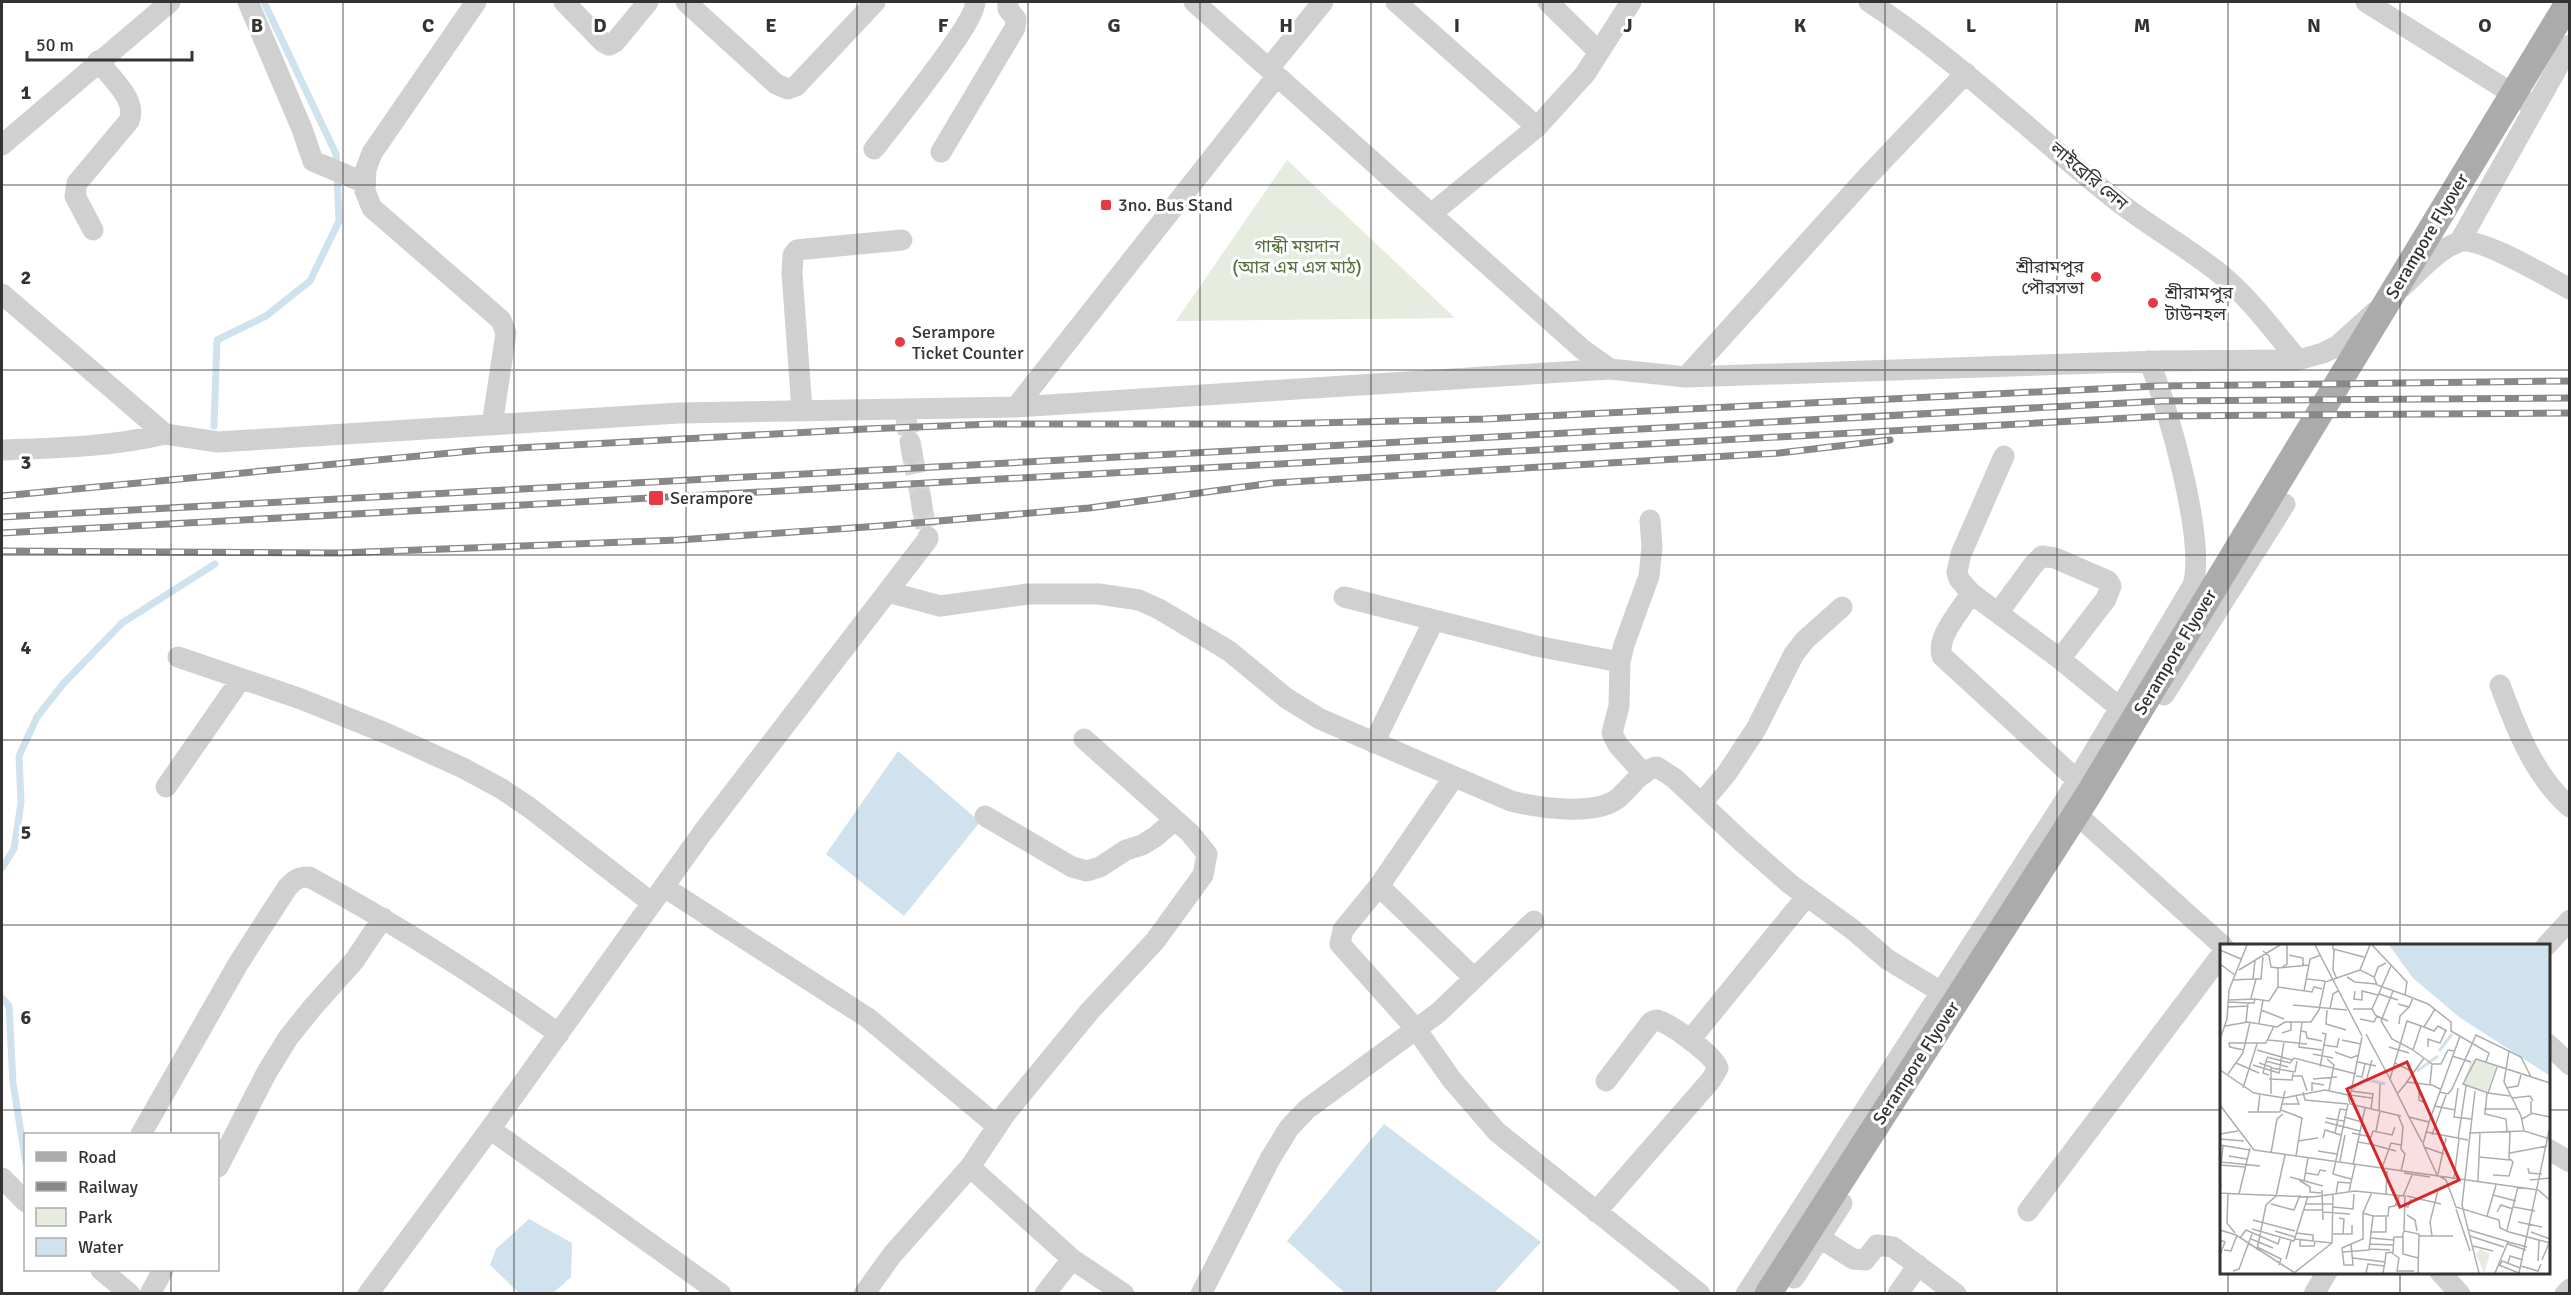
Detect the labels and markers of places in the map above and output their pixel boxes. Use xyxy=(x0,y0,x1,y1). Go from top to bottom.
place label: 3no. Bus Stand xyxy=(1118,194,1233,216)
marker: 3no. Bus Stand xyxy=(1099,198,1113,212)
place label: শ্রীরামপুর পৌরসভা xyxy=(2015,256,2084,299)
marker: শ্রীরামপুর পৌরসভা xyxy=(2089,270,2103,284)
place label: শ্রীরামপুর টাউনহল xyxy=(2164,282,2233,325)
marker: শ্রীরামপুর টাউনহল xyxy=(2146,296,2160,310)
place label: Serampore Ticket Counter xyxy=(912,321,1024,364)
marker: Serampore Ticket Counter xyxy=(893,335,907,349)
place label: Serampore xyxy=(670,487,753,509)
marker: Serampore xyxy=(647,489,665,507)

